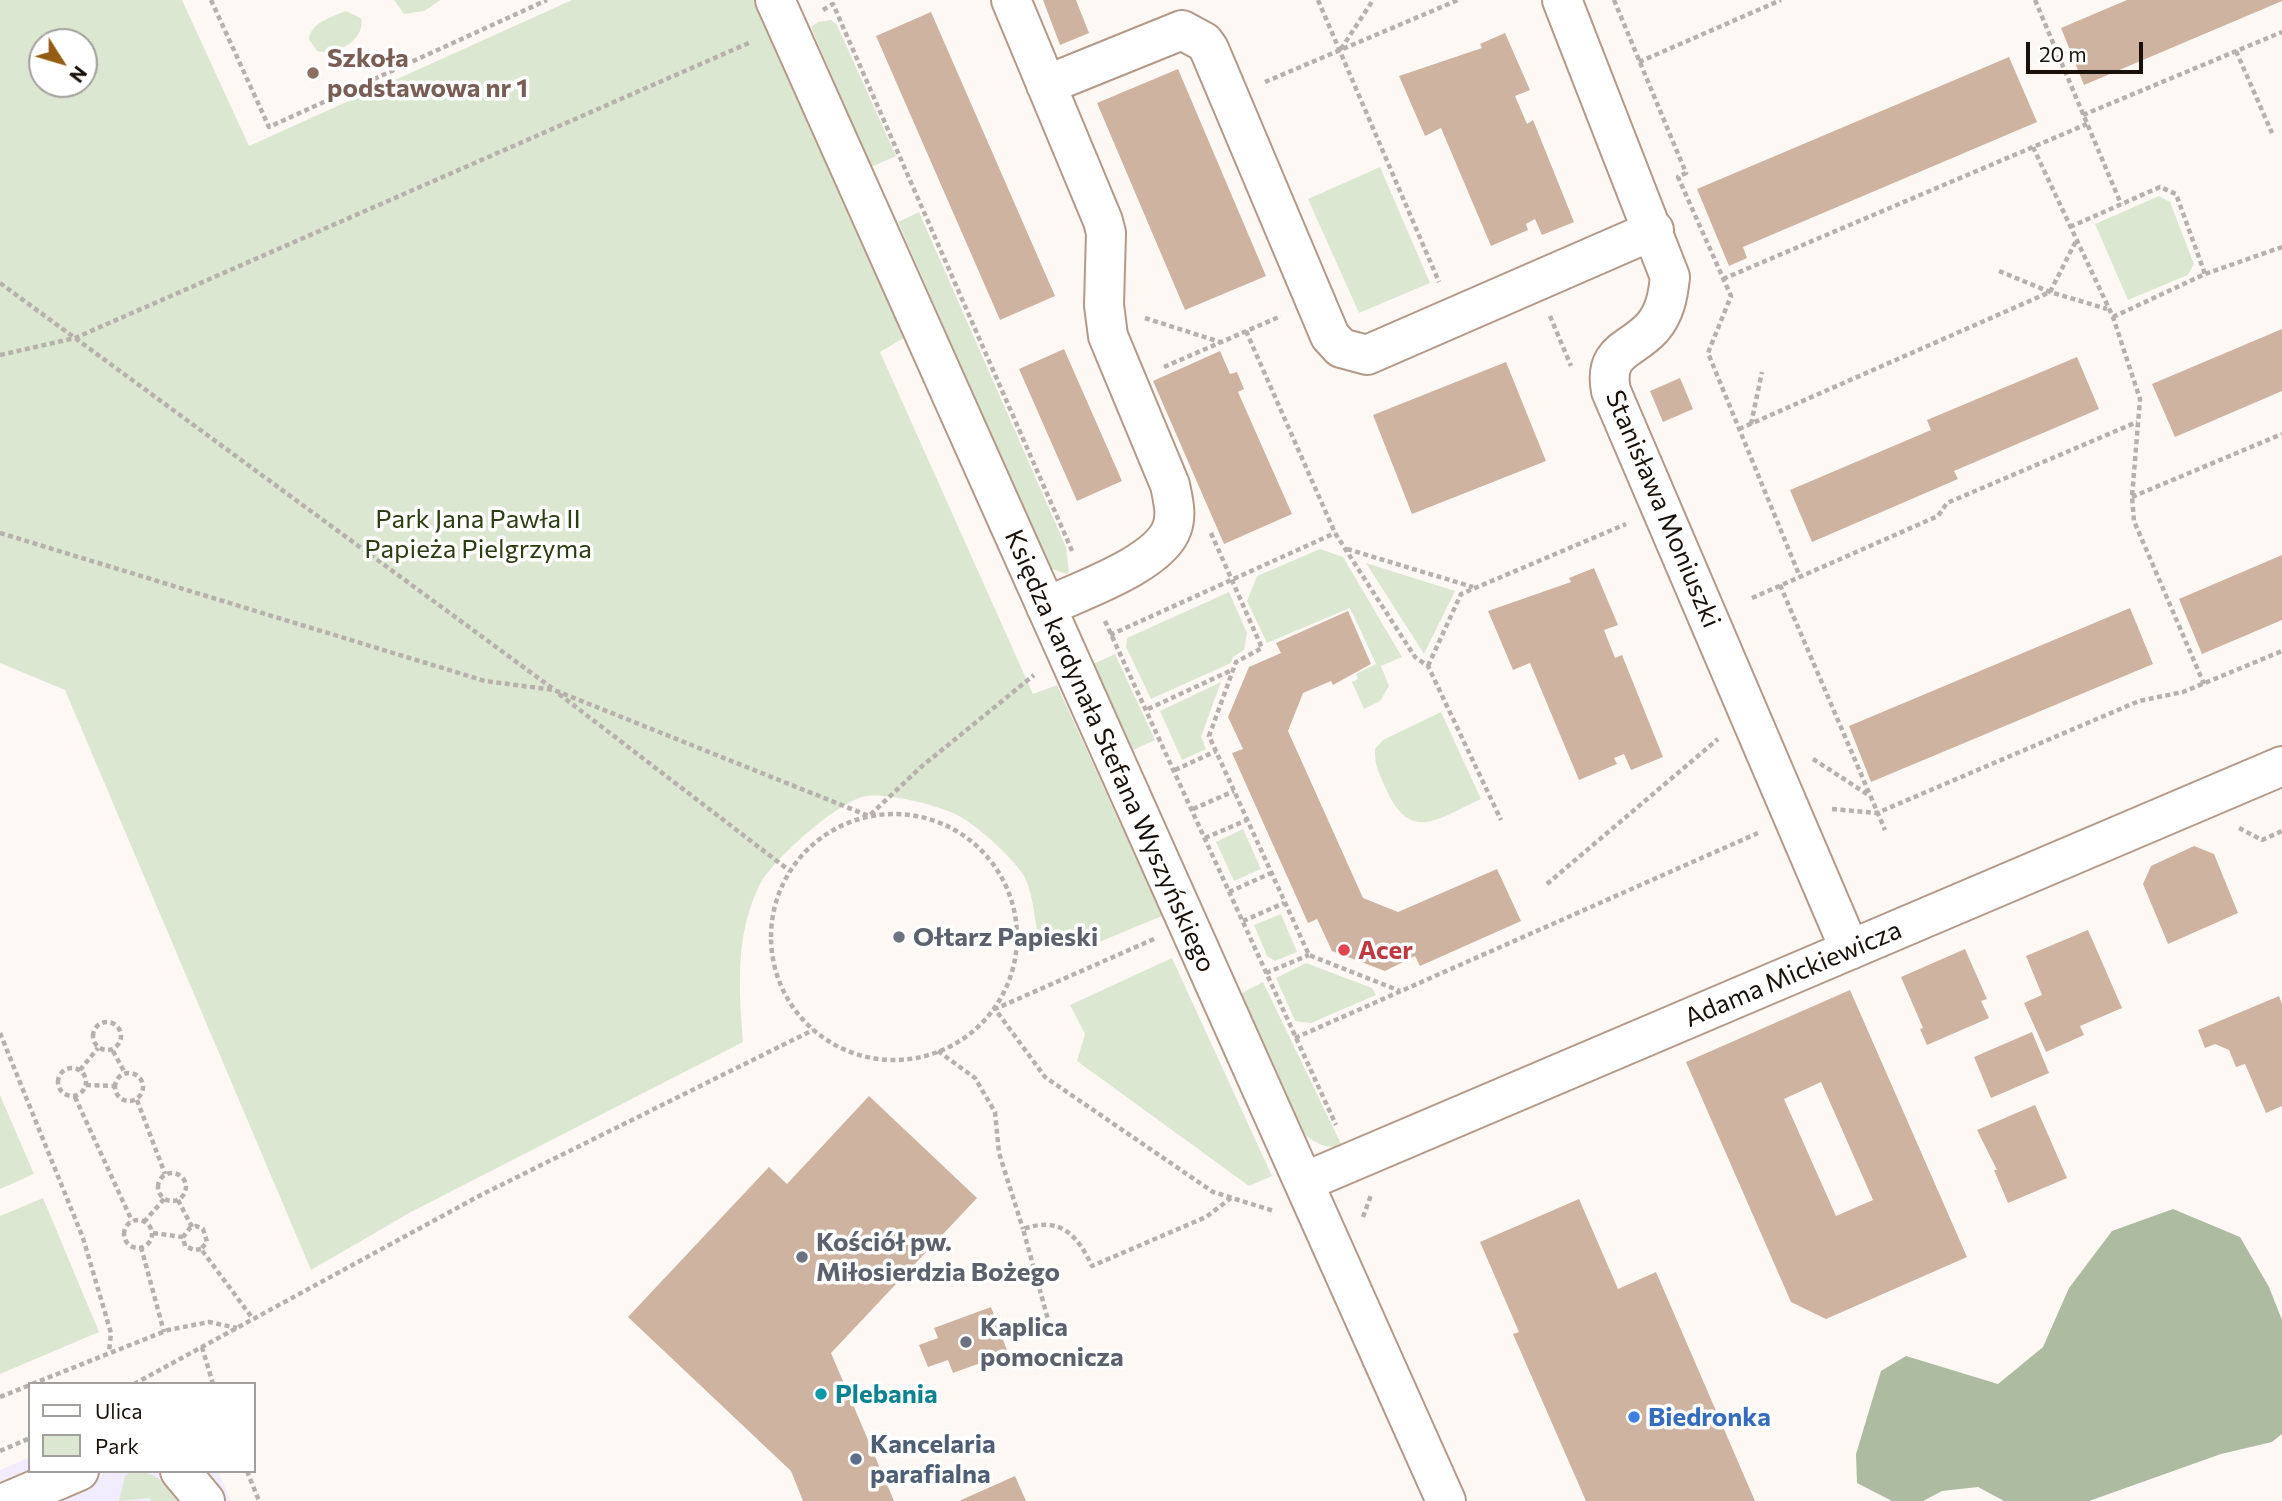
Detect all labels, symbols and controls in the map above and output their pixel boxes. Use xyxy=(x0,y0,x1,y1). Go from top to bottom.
north arrow xyxy=(28,28,98,98)
scale bar xyxy=(2030,28,2147,72)
text: 20 m xyxy=(2039,41,2087,66)
place label: Szkoła podstawowa nr 1 xyxy=(327,42,528,104)
text: N xyxy=(65,62,92,87)
marker: Szkoła podstawowa nr 1 xyxy=(305,65,321,81)
street label: Stanisława Moniuszki xyxy=(1599,386,1727,632)
park label: Park Jana Pawła II Papieża Pielgrzyma xyxy=(364,503,592,564)
street label: Księdza kardynała Stefana Wyszyńskiego xyxy=(998,525,1222,977)
street label: Adama Mickiewicza xyxy=(1680,914,1906,1034)
place label: Ołtarz Papieski xyxy=(913,921,1098,953)
marker: Ołtarz Papieski xyxy=(891,929,907,945)
place label: Acer xyxy=(1358,934,1413,966)
marker: Acer xyxy=(1336,942,1352,958)
place label: Kościół pw. Miłosierdzia Bożego xyxy=(816,1226,1060,1288)
marker: Kościół pw. Miłosierdzia Bożego xyxy=(794,1249,810,1265)
place label: Kaplica pomocnicza xyxy=(980,1311,1124,1372)
marker: Kaplica pomocnicza xyxy=(958,1334,974,1350)
place label: Plebania xyxy=(835,1378,938,1410)
legend xyxy=(28,1382,256,1473)
marker: Plebania xyxy=(813,1386,829,1402)
text: Ulica xyxy=(95,1398,142,1423)
place label: Biedronka xyxy=(1648,1401,1771,1433)
marker: Biedronka xyxy=(1626,1409,1642,1425)
place label: Kancelaria parafialna xyxy=(870,1428,996,1490)
text: Park xyxy=(95,1433,139,1458)
marker: Kancelaria parafialna xyxy=(848,1451,864,1467)

